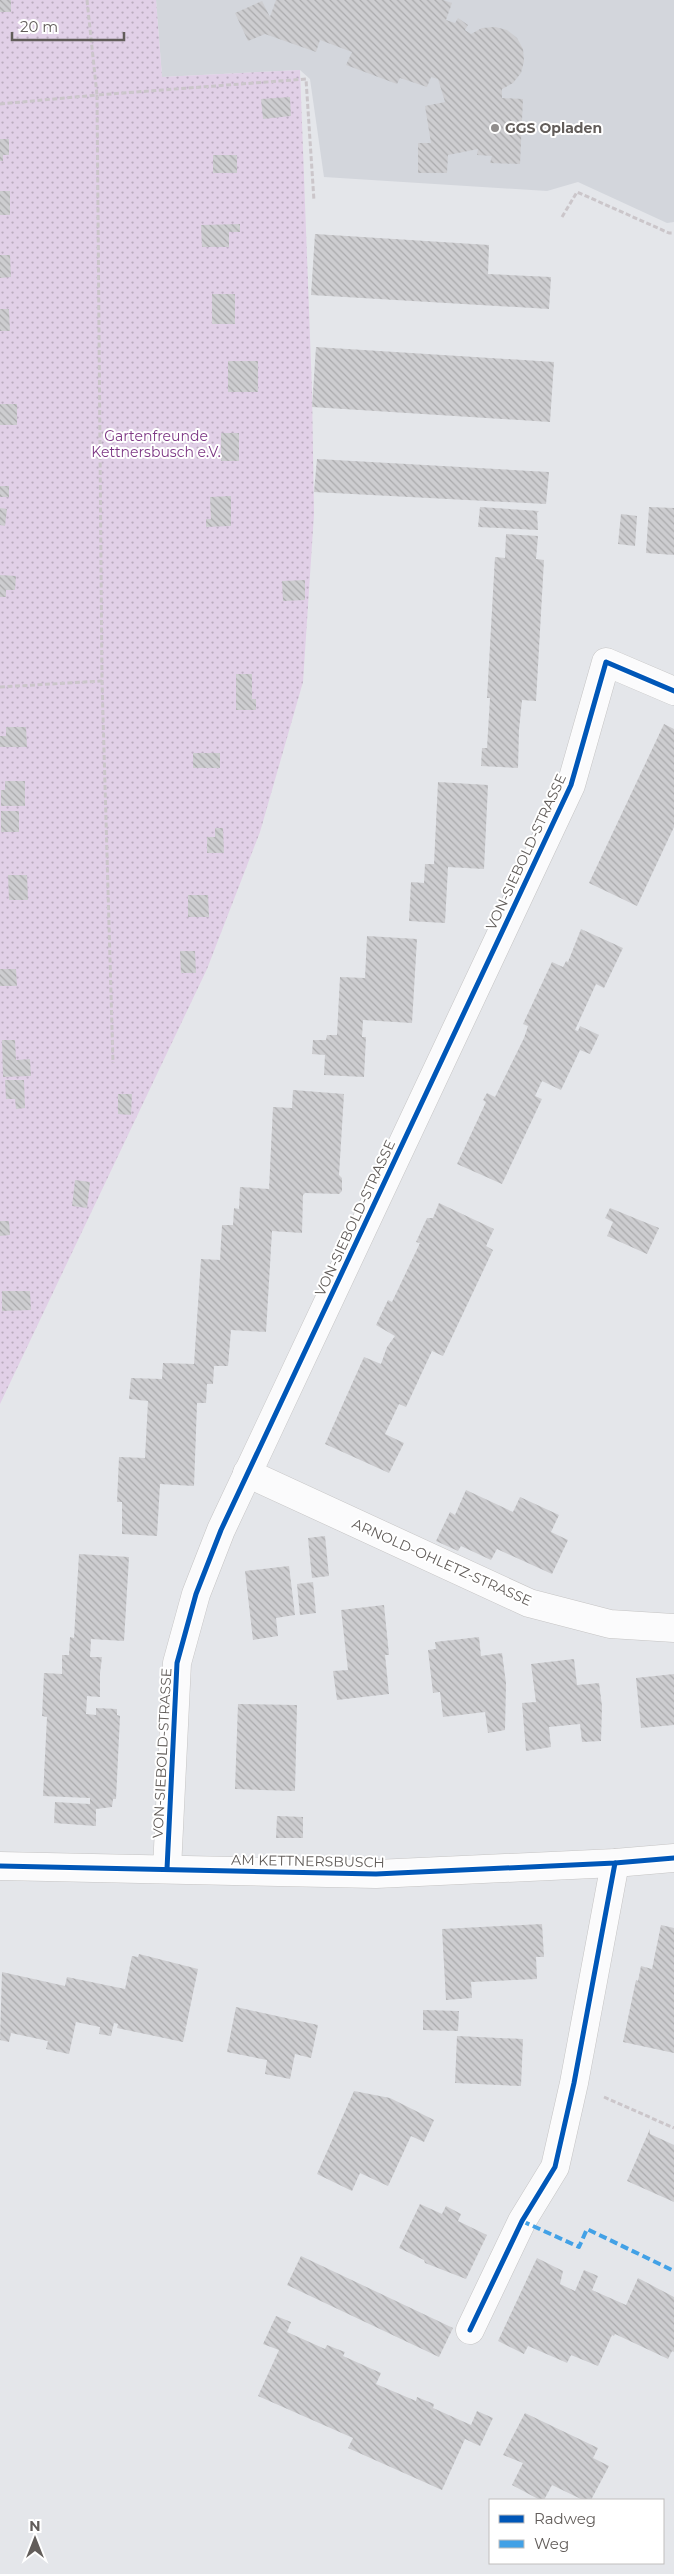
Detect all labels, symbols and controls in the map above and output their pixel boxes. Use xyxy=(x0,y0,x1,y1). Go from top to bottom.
scale bar xyxy=(12,10,125,42)
text: 20 m xyxy=(20,17,58,36)
place label: GGS Opladen xyxy=(505,119,602,137)
marker: GGS Opladen xyxy=(489,122,501,134)
park label: Gartenfreunde Kettnersbusch e.V. xyxy=(91,427,221,461)
street label: VON-SIEBOLD-STRASSE xyxy=(482,771,570,933)
street label: VON-SIEBOLD-STRASSE xyxy=(311,1137,399,1299)
street label: ARNOLD-OHLETZ-STRASSE xyxy=(349,1514,535,1610)
street label: VON-SIEBOLD-STRASSE xyxy=(149,1667,175,1839)
street label: AM KETTNERSBUSCH xyxy=(231,1851,385,1871)
legend xyxy=(489,2499,664,2564)
text: Radweg xyxy=(534,2509,596,2528)
north arrow xyxy=(10,2514,60,2564)
text: N xyxy=(29,2517,41,2535)
text: Weg xyxy=(534,2534,569,2553)

